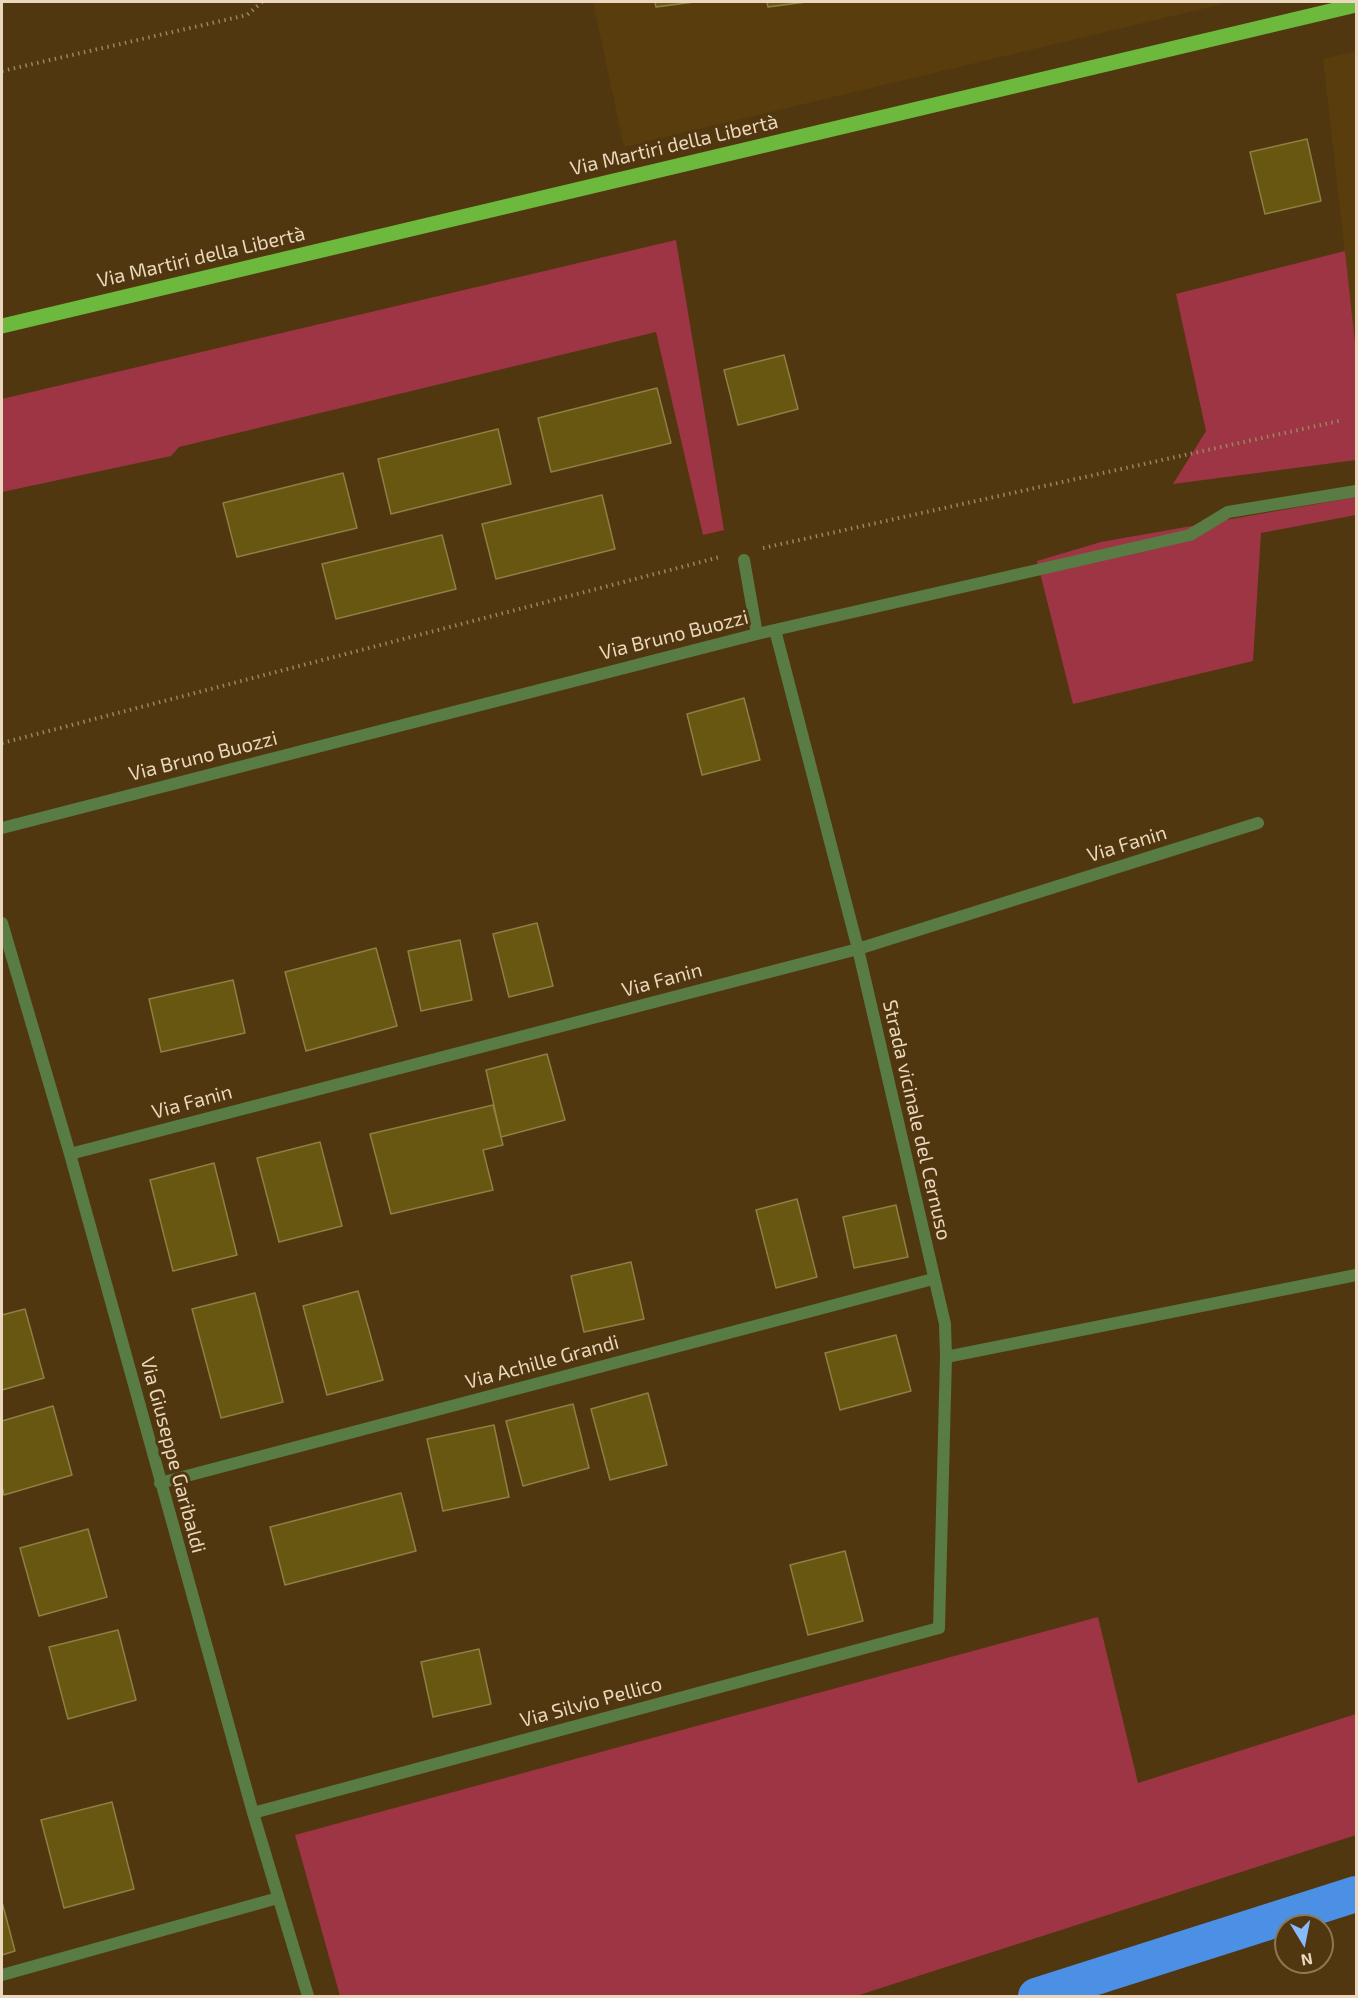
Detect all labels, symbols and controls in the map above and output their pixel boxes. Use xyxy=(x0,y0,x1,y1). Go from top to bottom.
street label: Via Martiri della Libertà xyxy=(568,109,780,181)
street label: Via Martiri della Libertà xyxy=(95,221,307,293)
street label: Via Bruno Buozzi xyxy=(597,605,751,665)
street label: Via Bruno Buozzi xyxy=(126,726,280,786)
street label: Via Fanin xyxy=(1084,821,1170,867)
street label: Via Fanin xyxy=(619,958,705,1002)
street label: Strada vicinale del Cernuso xyxy=(878,997,956,1243)
street label: Via Fanin xyxy=(149,1080,235,1124)
street label: Via Achille Grandi xyxy=(463,1330,621,1394)
street label: Via Giuseppe Garibaldi xyxy=(135,1354,211,1556)
street label: Via Silvio Pellico xyxy=(517,1672,665,1732)
north arrow xyxy=(1274,1914,1334,1974)
text: N xyxy=(1300,1950,1314,1971)

